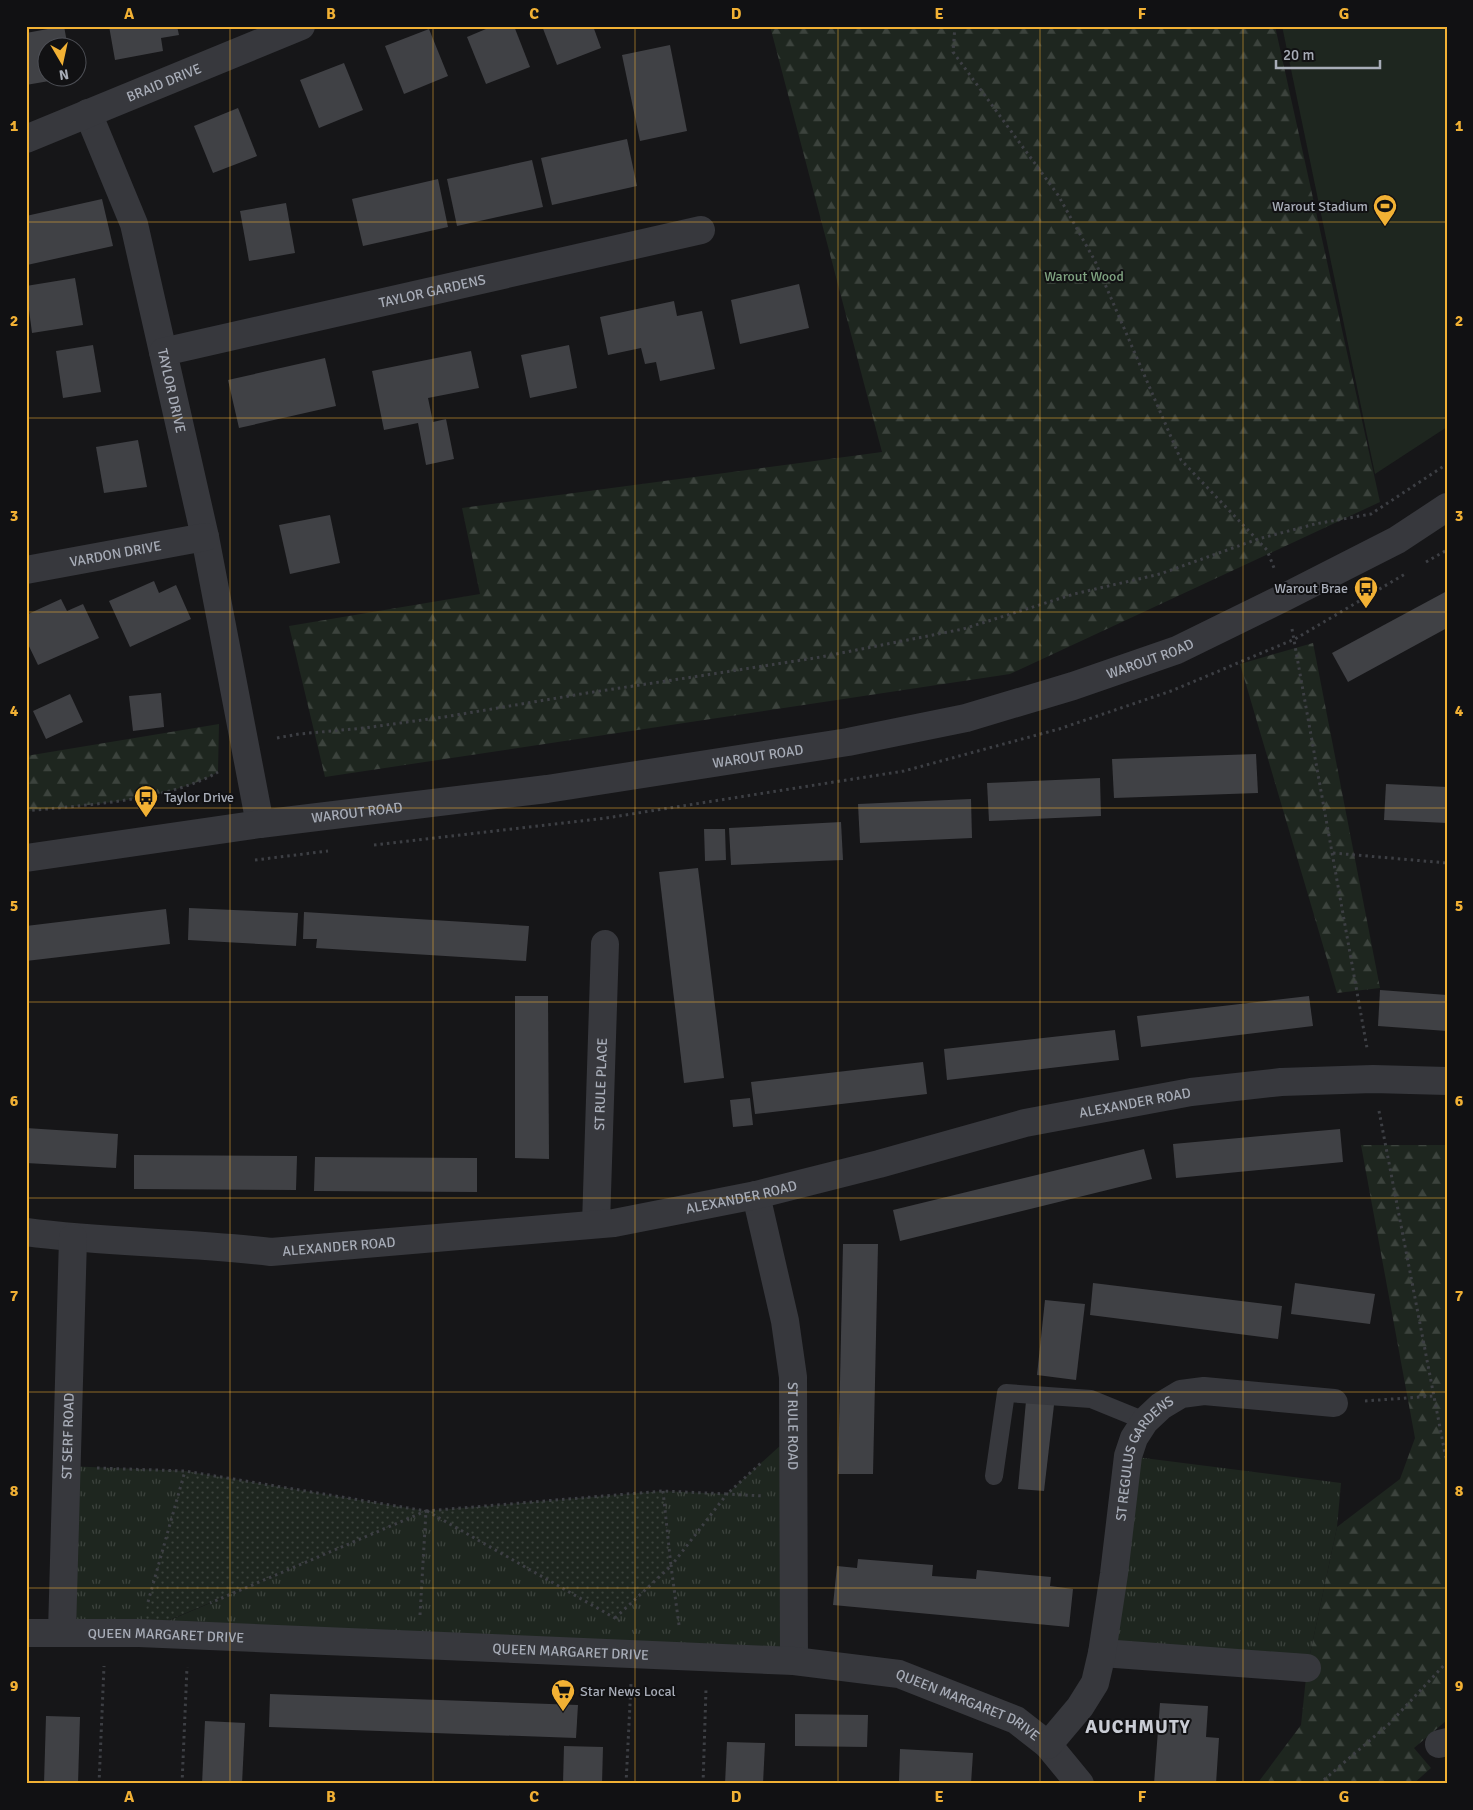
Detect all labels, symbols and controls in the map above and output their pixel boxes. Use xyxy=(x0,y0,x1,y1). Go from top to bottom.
text: A xyxy=(124,4,135,24)
text: B xyxy=(326,4,336,24)
text: C xyxy=(529,4,539,24)
text: D xyxy=(731,4,742,24)
text: E xyxy=(934,4,944,24)
text: F xyxy=(1138,4,1147,24)
text: G xyxy=(1339,4,1349,24)
north arrow xyxy=(38,38,88,88)
scale bar xyxy=(1276,38,1379,70)
text: 20 m xyxy=(1283,46,1314,64)
street label: BRAID DRIVE xyxy=(124,59,204,105)
text: N xyxy=(58,65,70,84)
text: 1 xyxy=(10,116,19,136)
text: 1 xyxy=(1455,116,1464,136)
sports icon: Warout Stadium xyxy=(1372,193,1398,227)
place label: Warout Stadium xyxy=(1272,198,1368,215)
park label: Warout Wood xyxy=(1044,268,1124,285)
street label: TAYLOR GARDENS xyxy=(377,271,487,311)
text: 2 xyxy=(10,311,18,331)
text: 2 xyxy=(1455,311,1463,331)
street label: TAYLOR DRIVE xyxy=(154,347,190,435)
text: 3 xyxy=(10,506,18,526)
text: 3 xyxy=(1455,506,1463,526)
street label: VARDON DRIVE xyxy=(68,537,163,570)
bus stop icon: Warout Brae xyxy=(1353,575,1379,609)
place label: Warout Brae xyxy=(1274,580,1348,597)
street label: WAROUT ROAD xyxy=(1104,635,1196,682)
text: 4 xyxy=(10,701,19,721)
text: 4 xyxy=(1455,701,1464,721)
street label: WAROUT ROAD xyxy=(711,741,805,772)
bus stop icon: Taylor Drive xyxy=(133,784,159,818)
place label: Taylor Drive xyxy=(164,789,234,806)
street label: WAROUT ROAD xyxy=(310,798,403,826)
text: 5 xyxy=(10,896,18,916)
text: 5 xyxy=(1455,896,1463,916)
street label: ST RULE PLACE xyxy=(591,1037,610,1131)
street label: ALEXANDER ROAD xyxy=(1077,1084,1192,1121)
text: 6 xyxy=(10,1091,19,1111)
text: 6 xyxy=(1455,1091,1464,1111)
street label: ALEXANDER ROAD xyxy=(684,1177,799,1217)
street label: ALEXANDER ROAD xyxy=(282,1233,396,1260)
text: 7 xyxy=(10,1286,19,1306)
text: 7 xyxy=(1455,1286,1464,1306)
street label: ST RULE ROAD xyxy=(785,1382,802,1470)
street label: ST SERF ROAD xyxy=(58,1392,77,1480)
street label: ST REGULUS GARDENS xyxy=(1112,1392,1177,1522)
text: 8 xyxy=(10,1481,19,1501)
text: 8 xyxy=(1455,1481,1464,1501)
street label: QUEEN MARGARET DRIVE xyxy=(88,1624,245,1646)
street label: QUEEN MARGARET DRIVE xyxy=(492,1640,649,1663)
street label: QUEEN MARGARET DRIVE xyxy=(893,1665,1043,1744)
text: 9 xyxy=(10,1676,19,1696)
text: 9 xyxy=(1455,1676,1464,1696)
supermarket icon: Star News Local xyxy=(550,1678,576,1712)
place label: Star News Local xyxy=(580,1683,676,1700)
district label: AUCHMUTY xyxy=(1085,1715,1191,1739)
text: A xyxy=(124,1787,135,1807)
text: B xyxy=(326,1787,336,1807)
text: C xyxy=(529,1787,539,1807)
text: D xyxy=(731,1787,742,1807)
text: E xyxy=(934,1787,944,1807)
text: F xyxy=(1138,1787,1147,1807)
text: G xyxy=(1339,1787,1349,1807)

